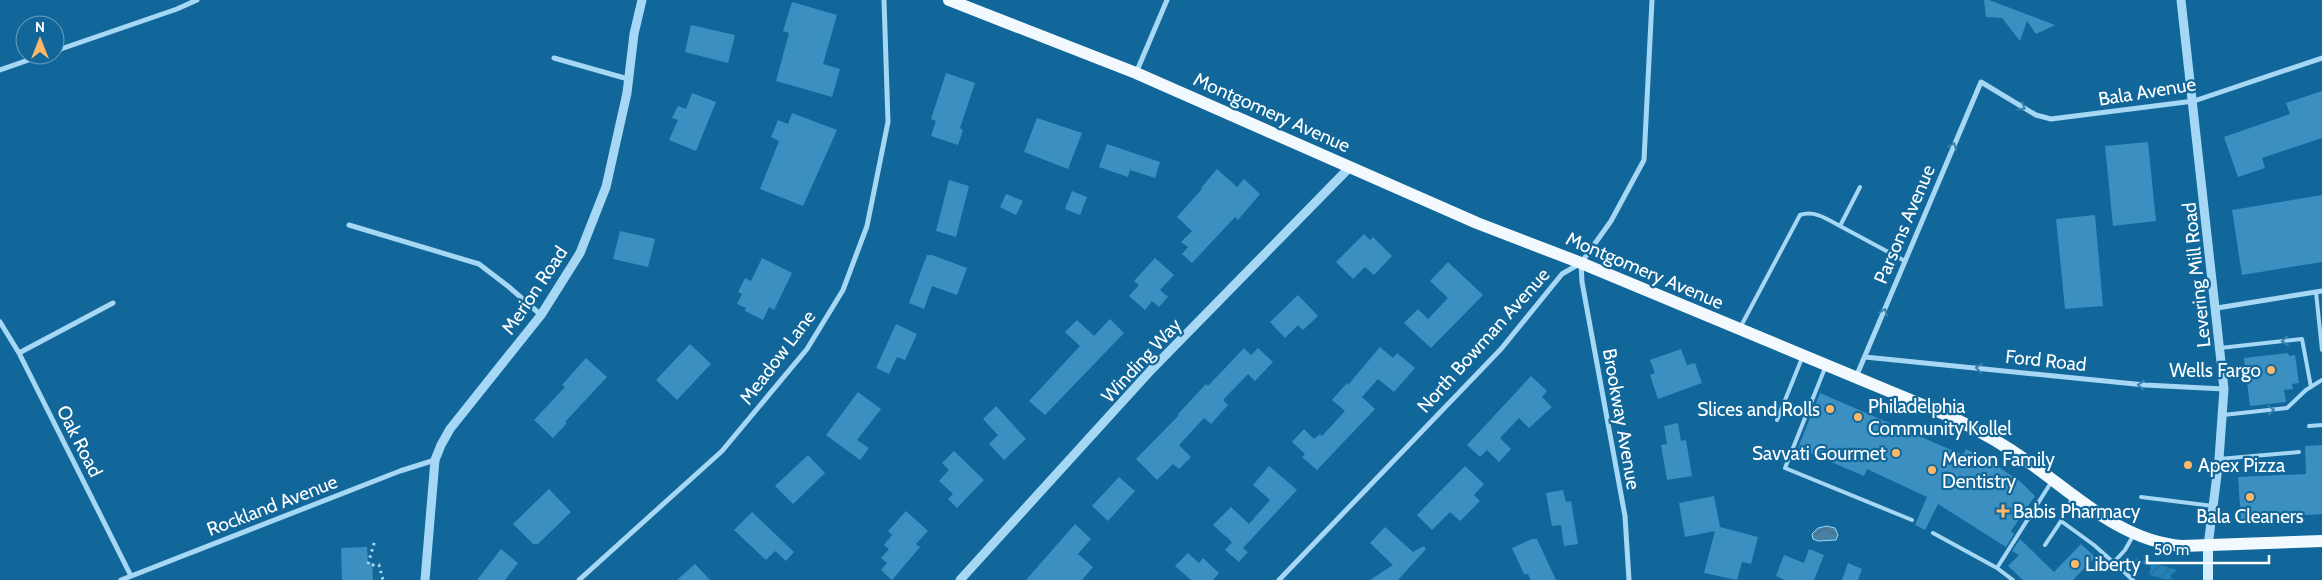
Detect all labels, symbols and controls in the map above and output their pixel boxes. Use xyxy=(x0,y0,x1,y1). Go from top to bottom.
north arrow xyxy=(15,15,65,65)
text: N xyxy=(35,18,45,36)
street label: Montgomery Avenue xyxy=(1190,68,1354,157)
street label: Bala Avenue xyxy=(2097,72,2198,111)
one-way arrow xyxy=(2017,100,2026,110)
one-way arrow xyxy=(1947,142,1958,151)
street label: Parsons Avenue xyxy=(1869,161,1940,287)
street label: Levering Mill Road xyxy=(2177,201,2216,349)
street label: Montgomery Avenue xyxy=(1563,227,1727,314)
street label: Merion Road xyxy=(496,242,572,339)
street label: North Bowman Avenue xyxy=(1412,263,1555,417)
street label: Meadow Lane xyxy=(735,305,820,409)
one-way arrow xyxy=(1877,308,1888,317)
street label: Winding Way xyxy=(1096,313,1187,407)
one-way arrow xyxy=(2281,335,2289,346)
street label: Ford Road xyxy=(2004,345,2088,376)
street label: Brookway Avenue xyxy=(1598,347,1645,492)
place label: Wells Fargo xyxy=(2169,359,2261,382)
one-way arrow xyxy=(1975,363,1983,374)
marker: Wells Fargo xyxy=(2265,364,2277,376)
one-way arrow xyxy=(2136,380,2144,391)
place label: Philadelphia Community Kollel xyxy=(1868,395,2012,440)
place label: Slices and Rolls xyxy=(1697,398,1820,421)
street label: Oak Road xyxy=(52,401,107,481)
marker: Slices and Rolls xyxy=(1824,403,1836,415)
one-way arrow xyxy=(2268,405,2276,416)
marker: Philadelphia Community Kollel xyxy=(1852,411,1864,423)
place label: Savvati Gourmet xyxy=(1752,442,1887,465)
marker: Savvati Gourmet xyxy=(1890,447,1902,459)
place label: Merion Family Dentistry xyxy=(1942,448,2055,493)
place label: Apex Pizza xyxy=(2198,454,2285,477)
marker: Apex Pizza xyxy=(2182,459,2194,471)
marker: Merion Family Dentistry xyxy=(1926,464,1938,476)
street label: Rockland Avenue xyxy=(204,470,341,541)
marker: Bala Cleaners xyxy=(2244,491,2256,503)
place label: Babis Pharmacy xyxy=(2013,500,2141,523)
marker: Babis Pharmacy xyxy=(1997,505,2009,517)
place label: Bala Cleaners xyxy=(2196,505,2304,528)
scale bar xyxy=(2147,532,2270,564)
text: 50 m xyxy=(2154,541,2189,559)
place label: Liberty xyxy=(2085,553,2141,576)
marker: Liberty xyxy=(2069,558,2081,570)

